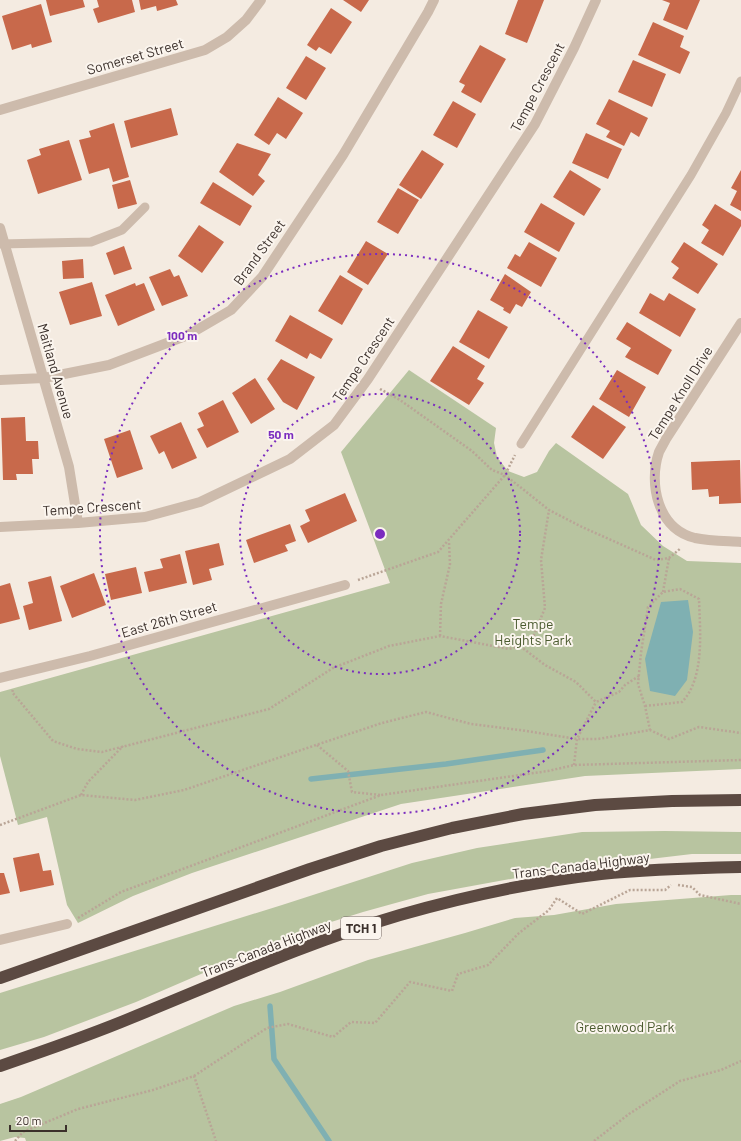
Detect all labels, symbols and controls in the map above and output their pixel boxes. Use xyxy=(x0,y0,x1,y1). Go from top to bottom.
street label: Somerset Street xyxy=(85,34,185,78)
street label: Tempe Crescent xyxy=(506,39,568,135)
street label: Brand Street xyxy=(229,216,289,288)
street label: Tempe Crescent xyxy=(328,313,398,405)
street label: Maitland Avenue xyxy=(34,321,78,421)
text: 100 m xyxy=(167,328,197,342)
street label: Tempe Knoll Drive xyxy=(644,343,716,443)
text: 50 m xyxy=(268,427,294,441)
street label: Tempe Crescent xyxy=(42,495,142,519)
centre of rings xyxy=(373,527,387,541)
street label: East 26th Street xyxy=(119,597,219,641)
park label: Tempe Heights Park xyxy=(494,615,572,648)
street label: Trans-Canada Highway xyxy=(511,848,651,882)
street label: Trans-Canada Highway xyxy=(198,915,334,981)
road number: TCH 1 xyxy=(341,917,381,939)
park label: Greenwood Park xyxy=(575,1018,675,1035)
scale bar xyxy=(10,1107,66,1133)
text: 20 m xyxy=(16,1113,42,1127)

